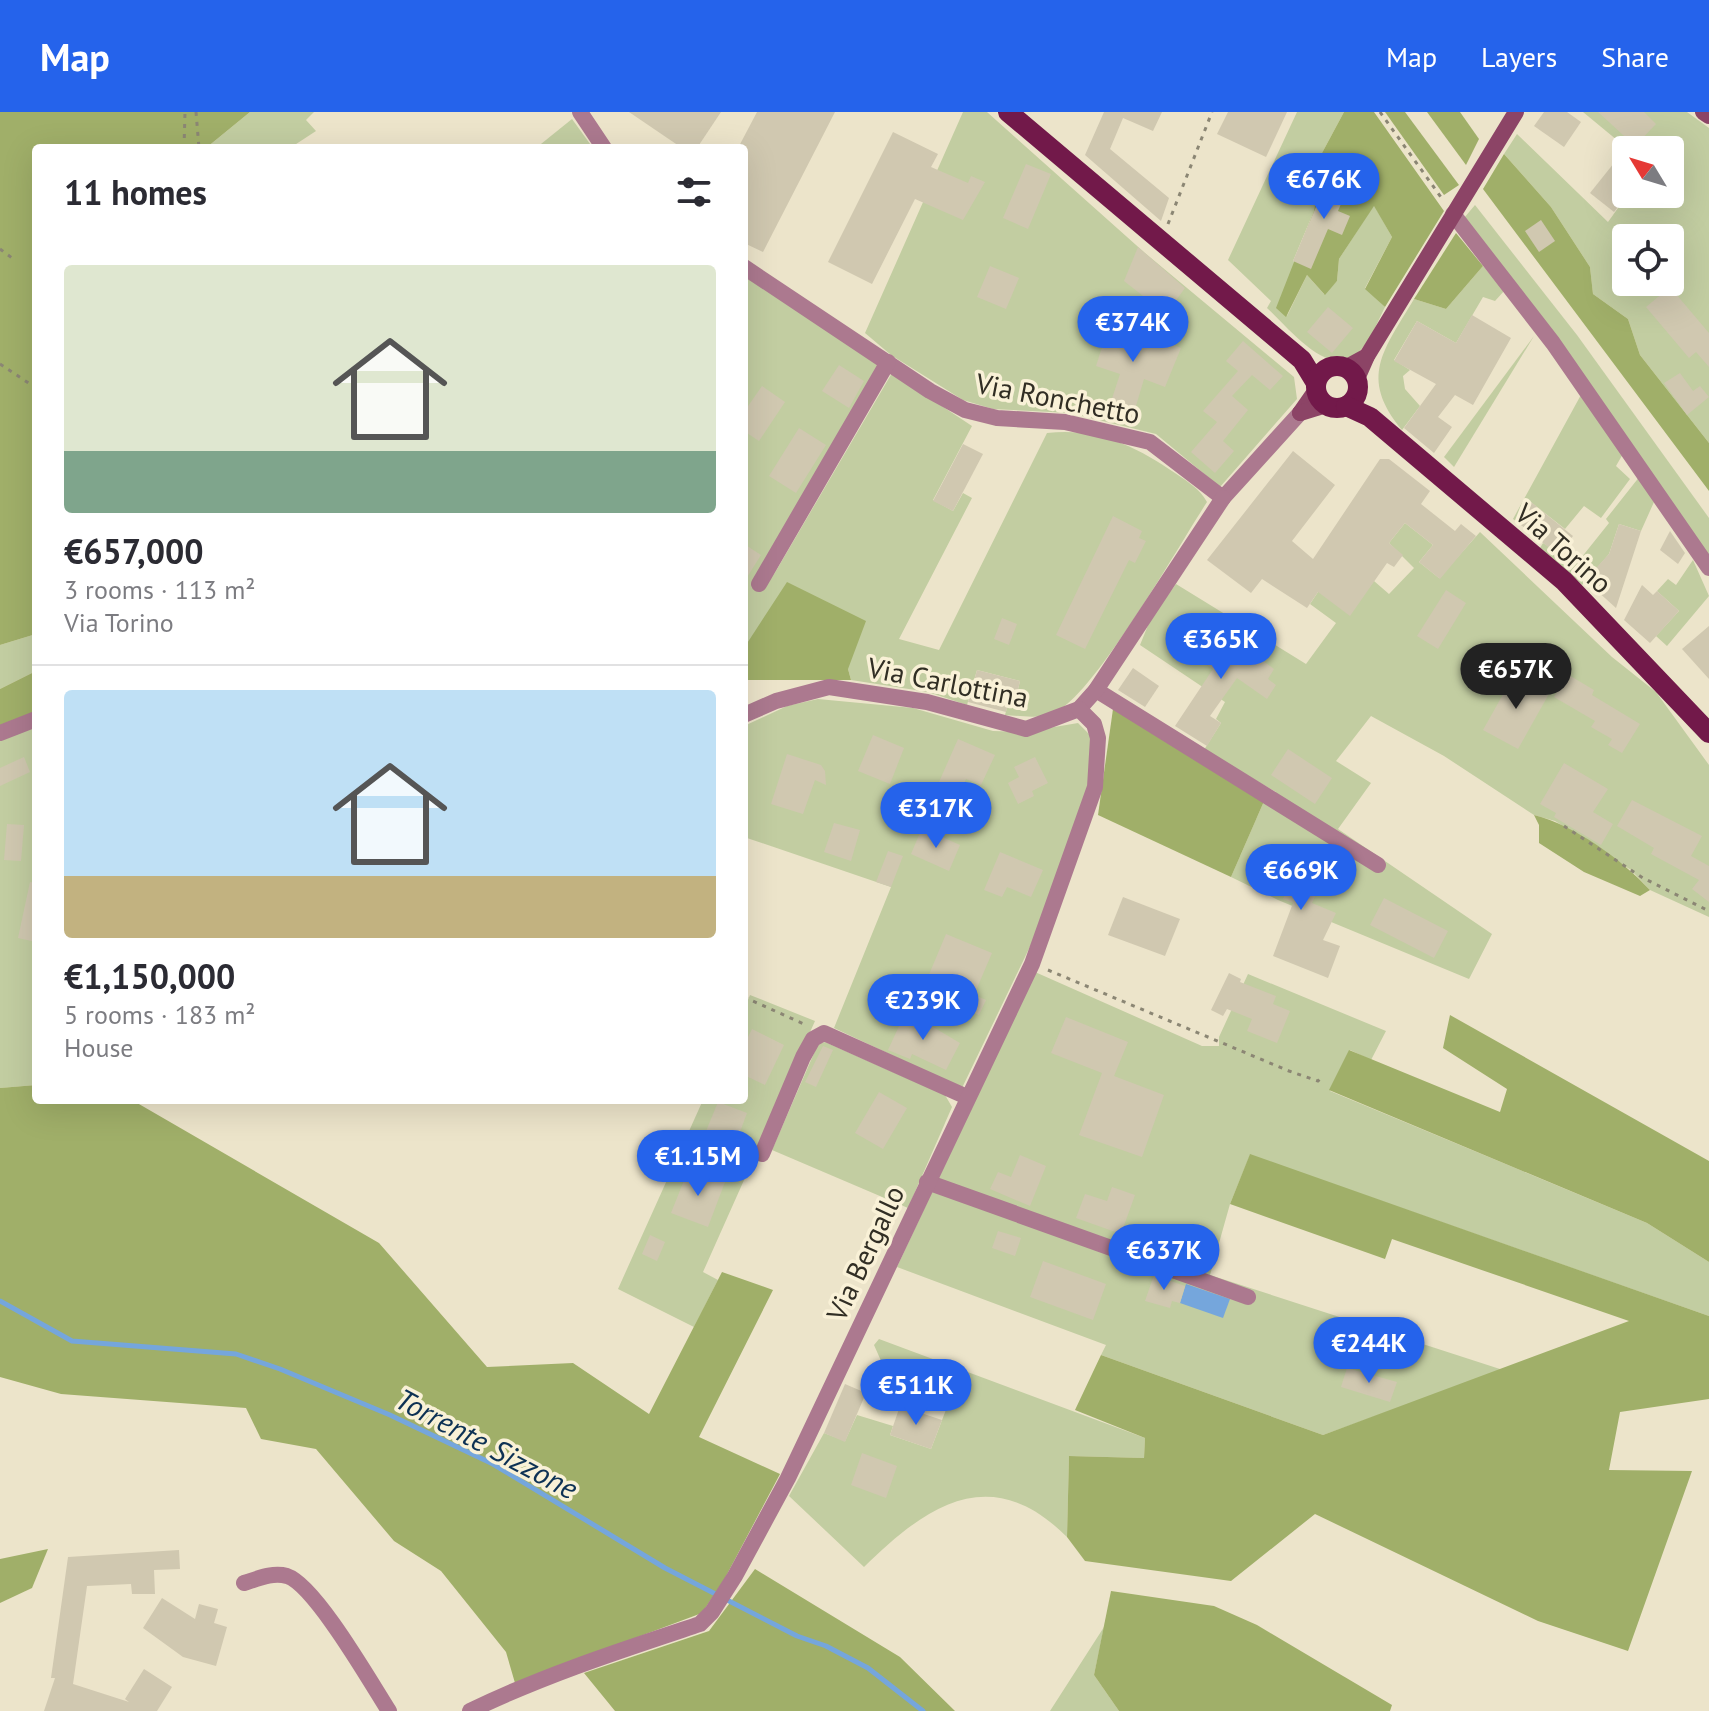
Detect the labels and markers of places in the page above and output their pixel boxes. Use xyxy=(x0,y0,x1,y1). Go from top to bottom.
pin: €676K xyxy=(1268,153,1380,221)
pin: €374K xyxy=(1077,296,1189,364)
pin: €365K xyxy=(1165,613,1277,681)
pin: €657K xyxy=(1460,643,1572,711)
pin: €317K xyxy=(880,782,992,850)
pin: €669K xyxy=(1245,844,1357,912)
pin: €239K xyxy=(867,974,979,1042)
pin: €1.15M xyxy=(633,1130,763,1198)
pin: €637K xyxy=(1108,1224,1220,1292)
pin: €244K xyxy=(1313,1317,1425,1385)
pin: €511K xyxy=(860,1359,972,1427)

